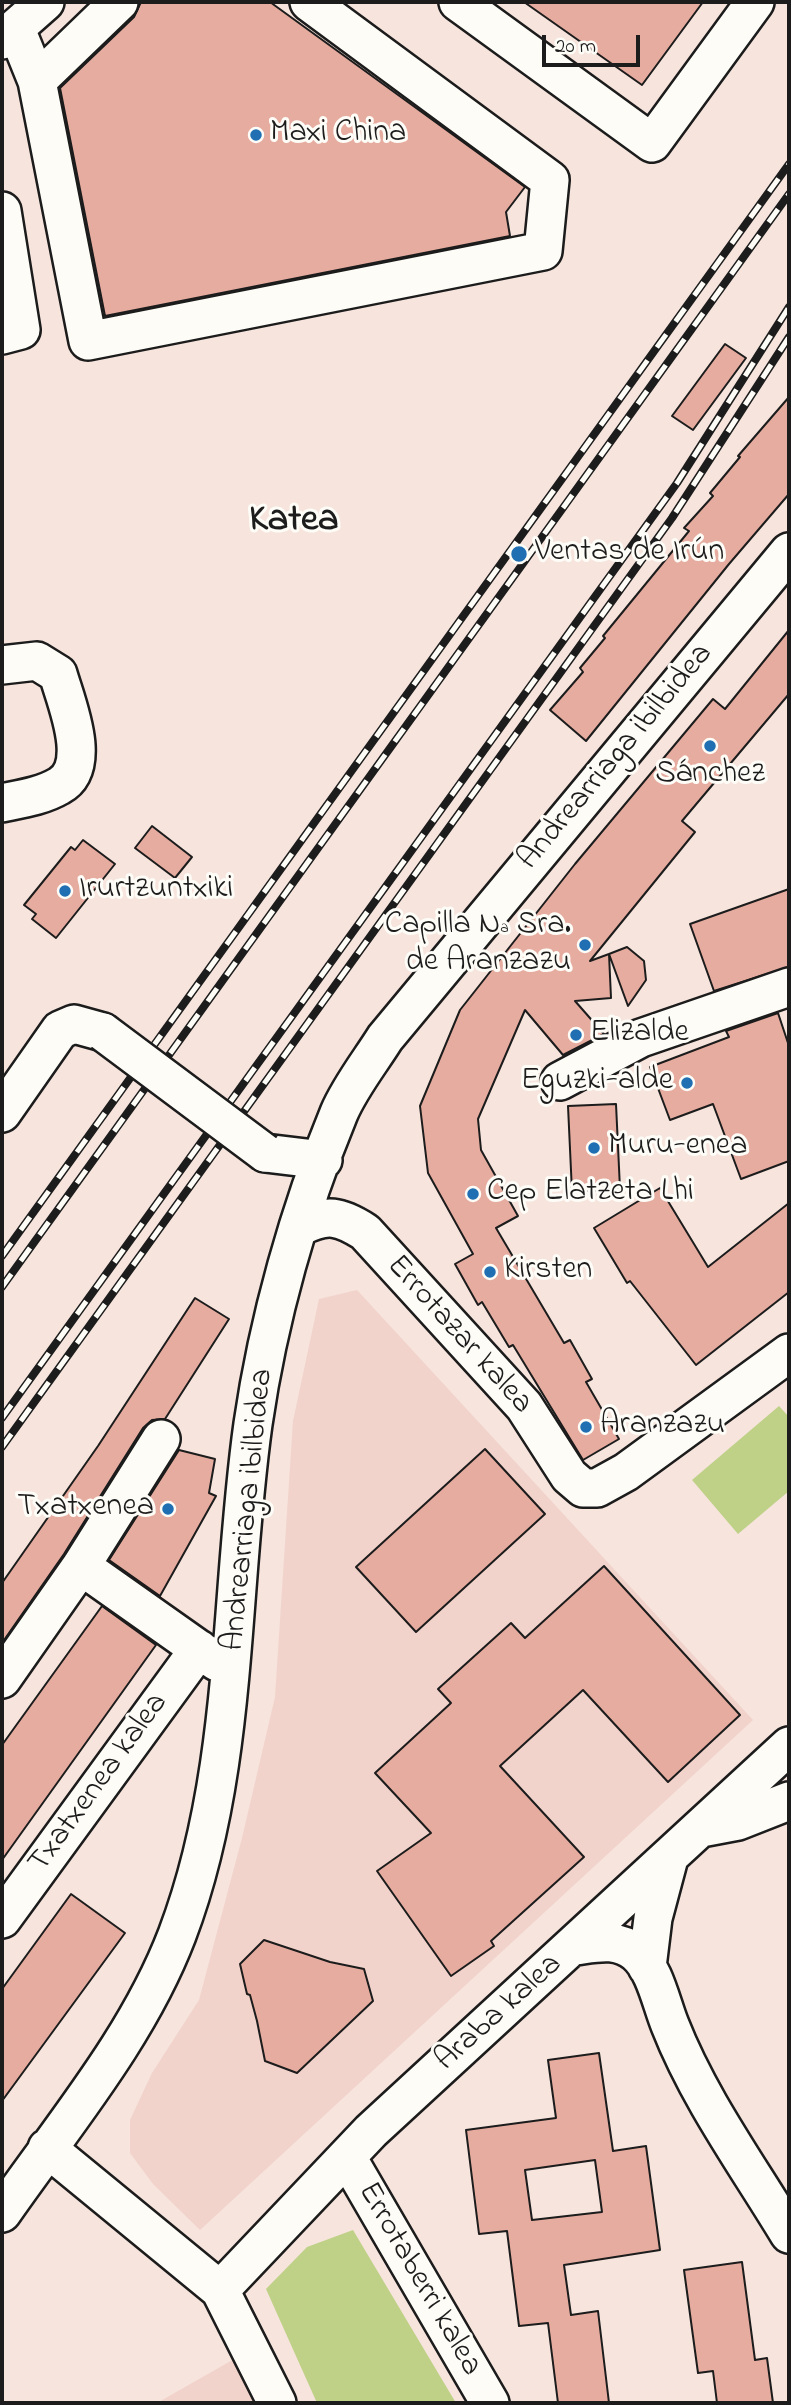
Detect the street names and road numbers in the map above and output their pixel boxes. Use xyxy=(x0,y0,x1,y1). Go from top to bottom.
street label: Andrearriaga ibilbidea xyxy=(511,637,723,879)
street label: Errotazar kalea xyxy=(377,1249,539,1423)
street label: Andrearriaga ibilbidea xyxy=(216,1367,284,1653)
street label: Txatxenea kalea xyxy=(22,1687,178,1881)
street label: Araba kalea xyxy=(429,1947,571,2081)
street label: Errotaberri kalea xyxy=(347,2176,489,2384)

